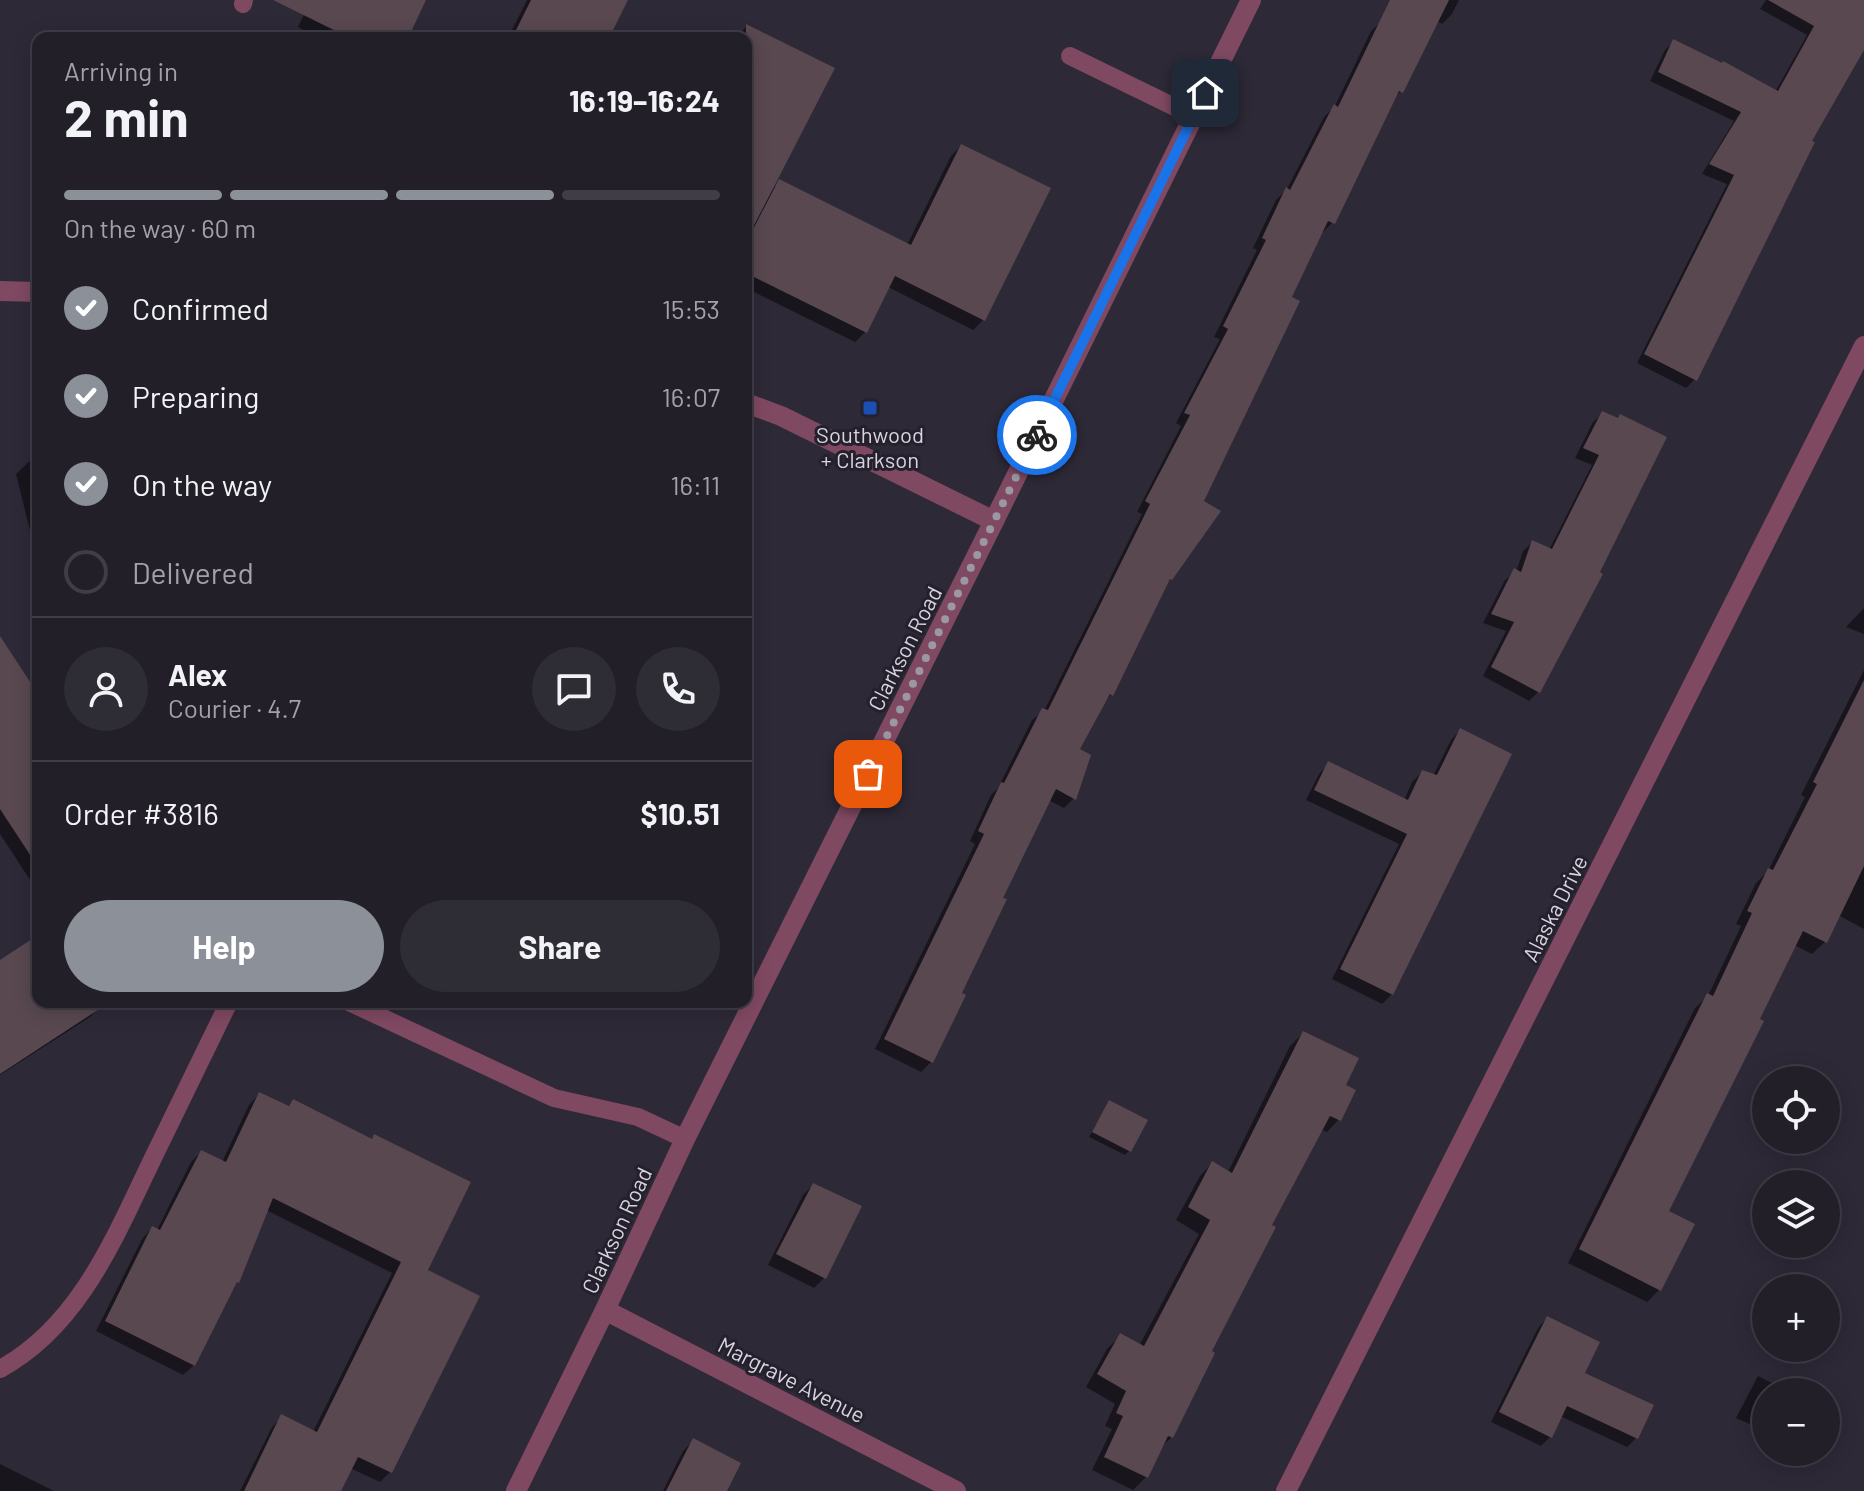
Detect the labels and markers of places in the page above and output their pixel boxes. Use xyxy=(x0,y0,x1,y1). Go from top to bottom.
pin xyxy=(1171,59,1239,127)
marker: Southwood + Clarkson xyxy=(861,399,879,417)
place label: Southwood + Clarkson xyxy=(816,421,924,472)
pin xyxy=(834,740,902,808)

